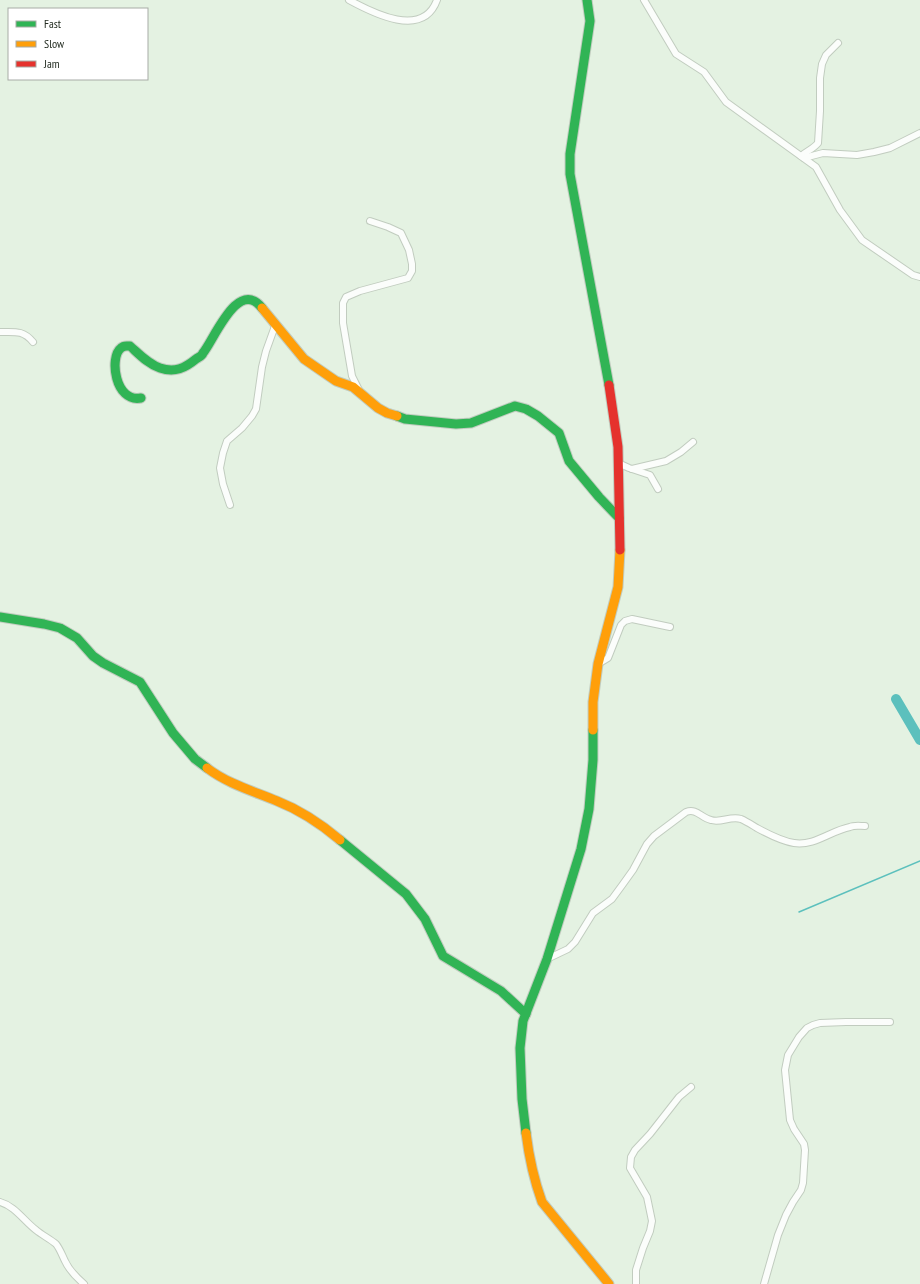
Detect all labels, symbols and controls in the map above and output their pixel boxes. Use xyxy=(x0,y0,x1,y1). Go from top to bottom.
legend xyxy=(8,8,148,80)
text: Fast xyxy=(44,16,62,31)
text: Slow xyxy=(44,36,65,51)
text: Jam xyxy=(43,56,60,71)

